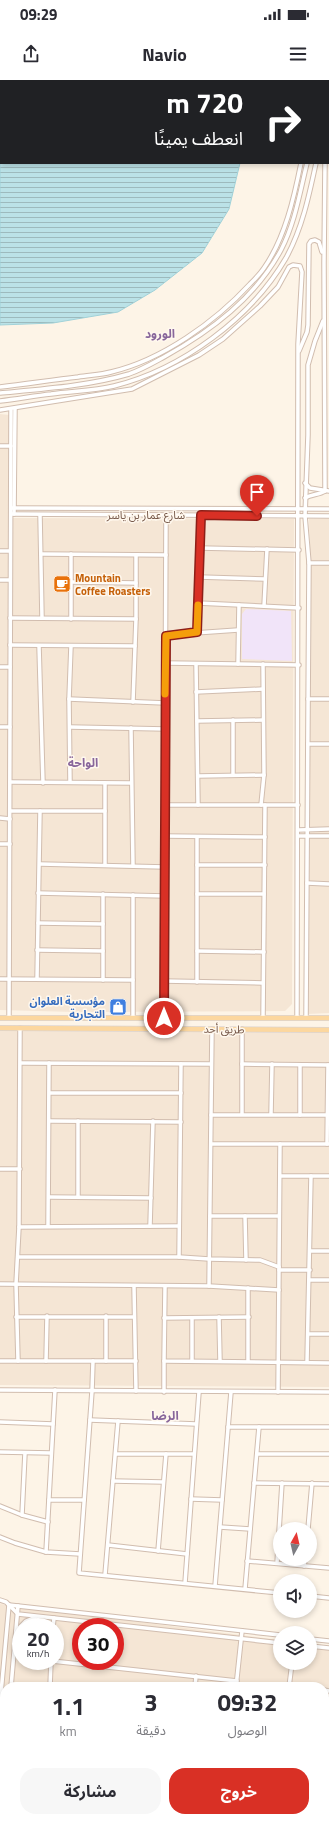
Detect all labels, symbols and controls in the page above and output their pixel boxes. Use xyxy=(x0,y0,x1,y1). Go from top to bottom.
text: 09:29 xyxy=(20,3,57,26)
text: Navio xyxy=(142,41,187,68)
icon: share xyxy=(20,43,42,65)
icon: menu xyxy=(287,43,309,65)
text: 720 m xyxy=(166,81,243,124)
icon: right xyxy=(257,96,309,148)
text: انعطف يمينًا xyxy=(154,125,243,152)
district label: الورود xyxy=(145,324,175,343)
pin xyxy=(240,475,274,516)
icon: arrive xyxy=(246,481,268,503)
street label: شارع عمار بن ياسر xyxy=(106,507,186,523)
place label: Mountain Coffee Roasters xyxy=(75,570,150,599)
cafe icon: Mountain Coffee Roasters xyxy=(52,574,72,594)
district label: الواحة xyxy=(68,753,98,772)
place label: مؤسسة العلوان التجارية xyxy=(30,993,105,1022)
shop icon: مؤسسة العلوان التجارية xyxy=(108,997,128,1017)
position arrow xyxy=(143,997,185,1039)
street label: طريق أحد xyxy=(203,1021,245,1037)
district label: الرضا xyxy=(151,1406,179,1425)
north arrow xyxy=(273,1522,317,1566)
map controls xyxy=(273,1522,317,1670)
button: sound xyxy=(273,1574,317,1618)
speed limit sign: 30 xyxy=(72,1618,124,1670)
text: 20 xyxy=(27,1623,49,1654)
button: layers xyxy=(273,1626,317,1670)
text: km/h xyxy=(27,1646,49,1661)
text: 3 xyxy=(144,1684,158,1720)
text: 09:32 xyxy=(217,1684,277,1720)
text: 1.1 xyxy=(52,1688,85,1724)
text: دقيقة xyxy=(136,1720,166,1740)
text: الوصول xyxy=(228,1720,267,1740)
text: km xyxy=(60,1721,77,1741)
button: مشاركة xyxy=(20,1768,161,1814)
button: خروج xyxy=(169,1768,309,1814)

